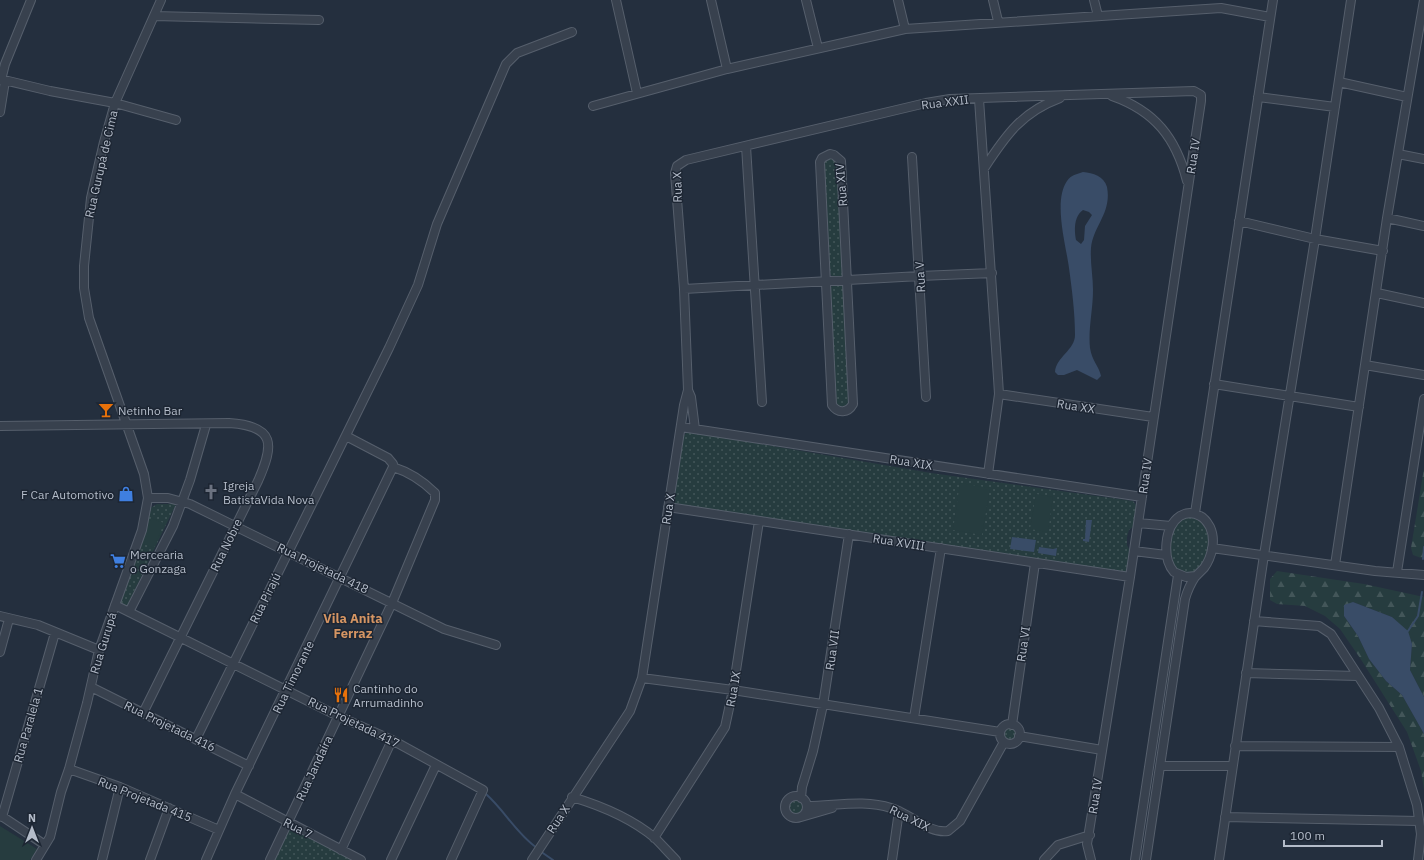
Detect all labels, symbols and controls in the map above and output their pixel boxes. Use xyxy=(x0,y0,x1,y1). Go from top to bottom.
street label: Rua XXII xyxy=(920,92,970,112)
street label: Rua Gurupá de Cima xyxy=(81,108,121,219)
street label: Rua IV xyxy=(1183,136,1203,175)
street label: Rua XIV xyxy=(832,162,850,207)
street label: Rua X xyxy=(669,171,685,203)
street label: Rua V xyxy=(912,260,928,293)
street label: Rua XX xyxy=(1056,396,1097,417)
bar icon: Netinho Bar xyxy=(97,401,115,419)
place label: Netinho Bar xyxy=(118,403,183,418)
street label: Rua XIX xyxy=(888,451,934,473)
street label: Rua IV xyxy=(1135,457,1155,495)
place label: Igreja BatistaVida Nova xyxy=(223,478,315,507)
church icon: Igreja BatistaVida Nova xyxy=(202,483,220,501)
shop icon: F Car Automotivo xyxy=(117,485,135,503)
place label: F Car Automotivo xyxy=(21,487,114,502)
street label: Rua X xyxy=(658,492,678,526)
street label: Rua Nobre xyxy=(207,516,245,574)
street label: Rua XVIII xyxy=(872,530,926,554)
street label: Rua Projetada 418 xyxy=(275,539,371,597)
place label: Mercearia o Gonzaga xyxy=(130,547,187,576)
supermarket icon: Mercearia o Gonzaga xyxy=(109,552,127,570)
street label: Rua Pirajú xyxy=(246,570,284,626)
street label: Rua Gurupá xyxy=(87,610,120,676)
district label: Vila Anita Ferraz xyxy=(323,610,383,642)
street label: Rua VI xyxy=(1013,625,1033,663)
street label: Rua VII xyxy=(822,629,842,671)
street label: Rua Timorante xyxy=(269,638,317,716)
street label: Rua IX xyxy=(722,669,744,708)
place label: Cantinho do Arrumadinho xyxy=(353,681,424,710)
street label: Rua Paralela 1 xyxy=(10,686,46,764)
restaurant icon: Cantinho do Arrumadinho xyxy=(332,686,350,704)
street label: Rua Projetada 417 xyxy=(306,693,402,751)
street label: Rua Projetada 416 xyxy=(122,697,218,755)
street label: Rua Jandaíra xyxy=(292,732,336,803)
street label: Rua Projetada 415 xyxy=(96,773,194,825)
street label: Rua IV xyxy=(1085,776,1105,815)
street label: Rua X xyxy=(543,801,573,836)
street label: Rua XIX xyxy=(887,802,933,835)
north arrow xyxy=(12,808,52,848)
text: N xyxy=(28,811,36,825)
street label: Rua 7 xyxy=(281,814,315,842)
scale bar xyxy=(1284,822,1382,848)
text: 100 m xyxy=(1290,828,1325,843)

